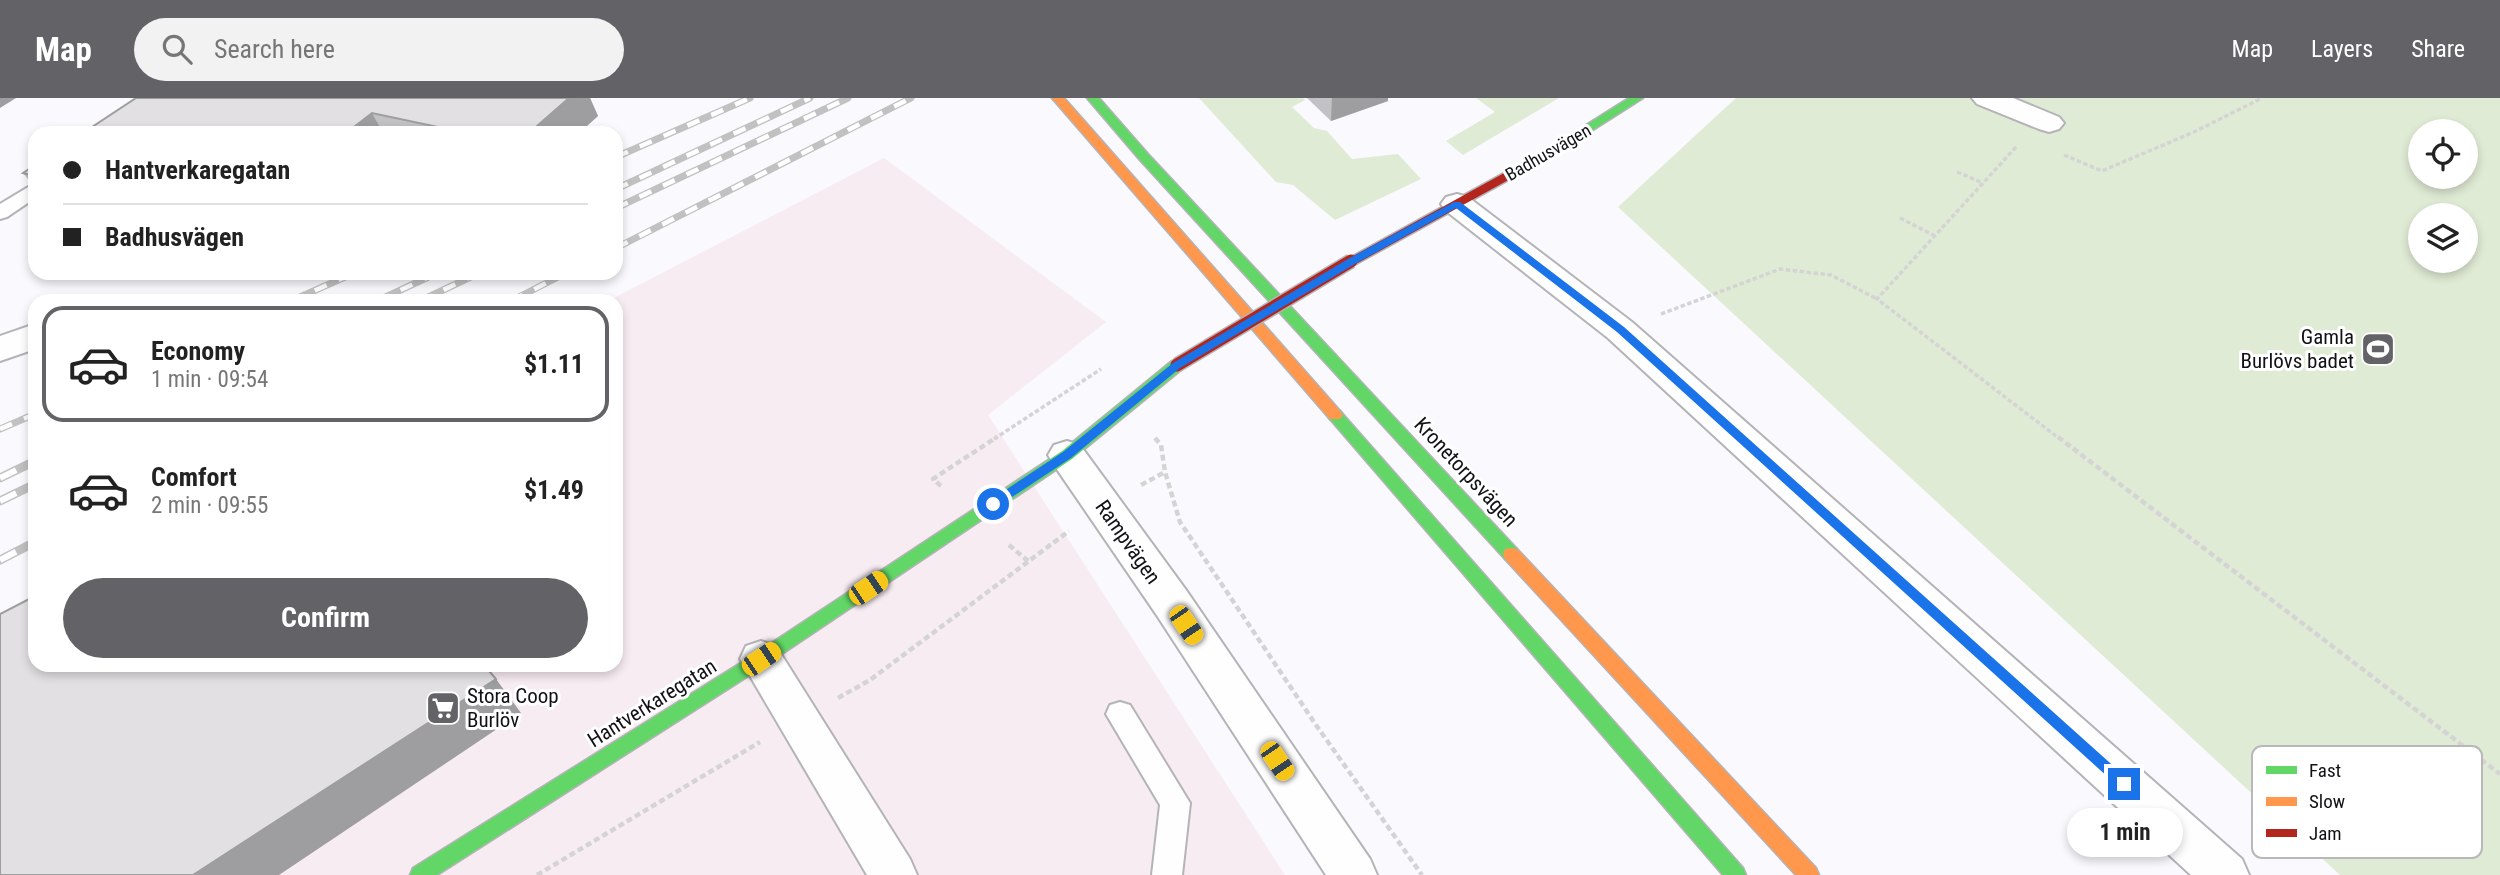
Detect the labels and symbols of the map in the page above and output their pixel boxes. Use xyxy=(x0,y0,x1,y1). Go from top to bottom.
street label: Badhusvägen xyxy=(1502,119,1594,185)
place label: Gamla Burlövs badet xyxy=(2241,325,2354,373)
sports icon: Gamla Burlövs badet xyxy=(2359,330,2397,368)
street label: Kronetorpsvägen xyxy=(1409,412,1523,532)
route start xyxy=(977,488,1009,520)
street label: Rampvägen xyxy=(1090,496,1166,588)
car xyxy=(845,568,892,608)
car xyxy=(1166,602,1207,648)
car xyxy=(738,639,785,679)
street label: Hantverkaregatan xyxy=(583,654,721,752)
place label: Stora Coop Burlöv xyxy=(467,684,559,732)
supermarket icon: Stora Coop Burlöv xyxy=(424,689,462,727)
car xyxy=(1257,738,1298,784)
legend xyxy=(2252,746,2482,858)
text: Fast xyxy=(2309,759,2341,782)
route end xyxy=(2108,768,2140,800)
text: Slow xyxy=(2309,790,2345,813)
callout: 1 min xyxy=(2066,808,2182,858)
text: Jam xyxy=(2309,822,2342,845)

